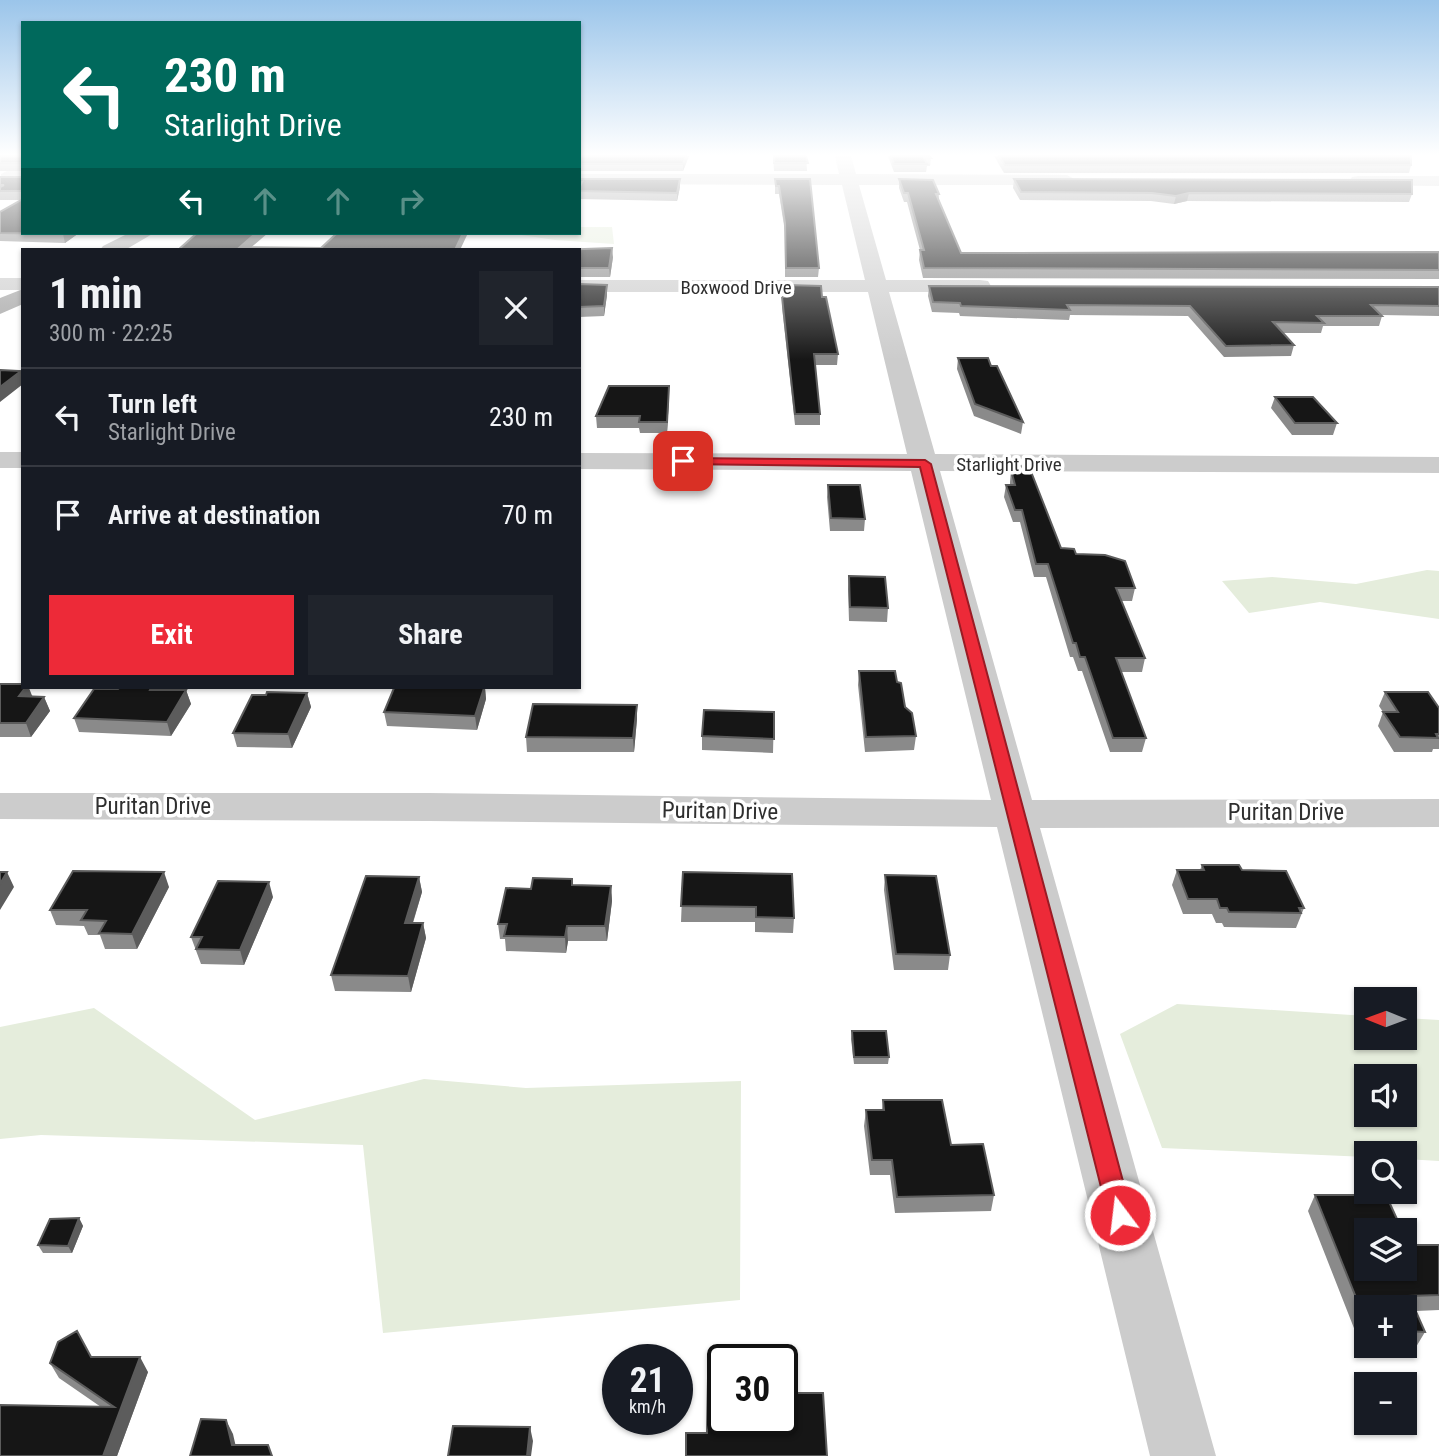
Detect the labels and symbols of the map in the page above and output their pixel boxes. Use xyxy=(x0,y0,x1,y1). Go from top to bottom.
street label: Boxwood Drive xyxy=(680,276,792,299)
pin xyxy=(653,431,713,491)
street label: Starlight Drive xyxy=(956,453,1062,476)
street label: Puritan Drive xyxy=(95,793,211,820)
street label: Puritan Drive xyxy=(662,796,778,826)
street label: Puritan Drive xyxy=(1228,799,1344,826)
north arrow xyxy=(1354,987,1418,1050)
position arrow xyxy=(1083,1178,1157,1252)
speed limit sign: 30 xyxy=(707,1344,798,1435)

